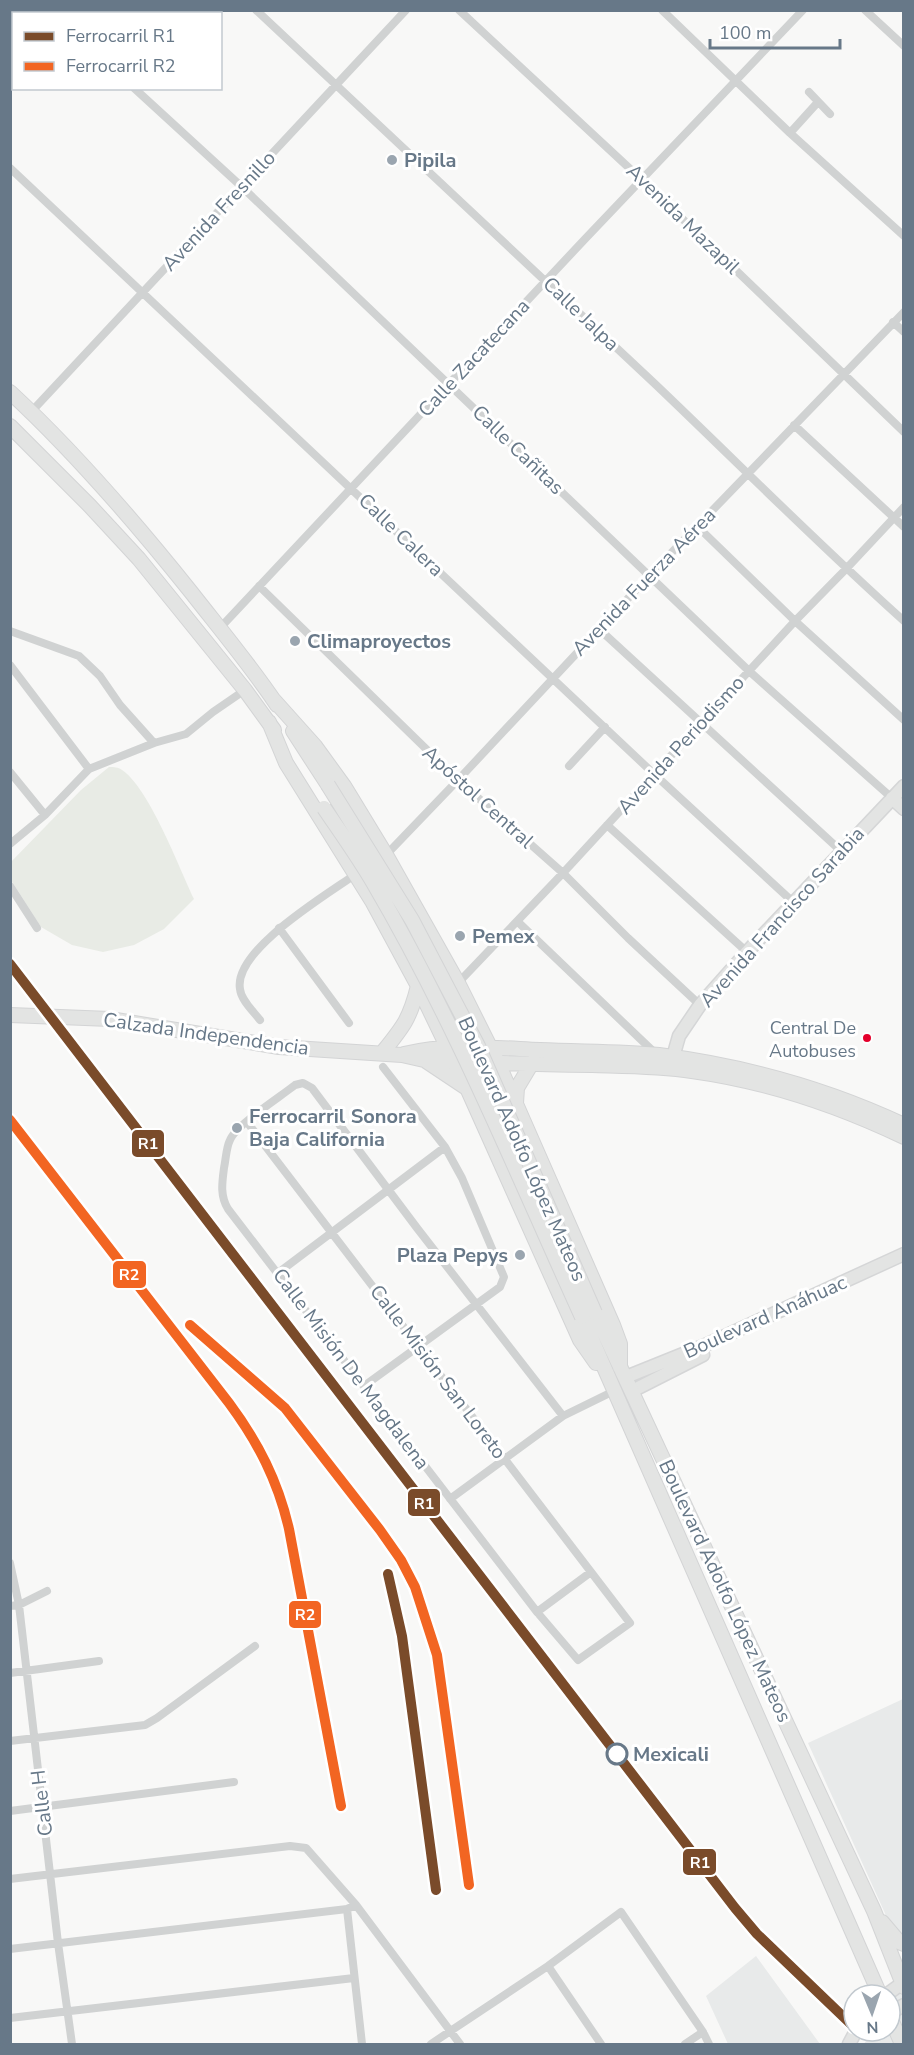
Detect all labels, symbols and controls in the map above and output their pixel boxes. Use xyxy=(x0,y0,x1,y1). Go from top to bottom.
legend xyxy=(12,12,222,90)
scale bar xyxy=(710,12,840,50)
text: 100 m xyxy=(719,21,771,45)
text: Ferrocarril R1 xyxy=(66,24,176,48)
text: Ferrocarril R2 xyxy=(66,54,176,78)
street label: Avenida Fresnillo xyxy=(156,145,282,277)
place label: Pipila xyxy=(404,147,457,174)
marker: Pipila xyxy=(385,153,399,167)
street label: Avenida Mazapil xyxy=(620,158,746,280)
street label: Calle Jalpa xyxy=(537,271,625,357)
street label: Calle Zacatecana xyxy=(412,293,536,423)
street label: Calle Cañitas xyxy=(466,399,570,501)
street label: Calle Calera xyxy=(352,487,450,583)
street label: Avenida Fuerza Aérea xyxy=(566,502,722,662)
place label: Climaproyectos xyxy=(307,628,451,655)
marker: Climaproyectos xyxy=(288,634,302,648)
street label: Avenida Periodismo xyxy=(611,670,751,820)
street label: Apóstol Central xyxy=(416,740,540,854)
street label: Avenida Francisco Sarabia xyxy=(694,821,870,1013)
place label: Pemex xyxy=(472,923,536,950)
marker: Pemex xyxy=(453,929,467,943)
street label: Calzada Independencia xyxy=(101,1006,311,1062)
street label: Boulevard Adolfo López Mateos xyxy=(451,1012,593,1286)
place label: Central De Autobuses xyxy=(769,1016,856,1063)
marker: Central De Autobuses xyxy=(861,1032,873,1044)
place label: Ferrocarril Sonora Baja California xyxy=(249,1103,417,1153)
marker: Ferrocarril Sonora Baja California xyxy=(230,1121,244,1135)
line badge: R1 xyxy=(131,1129,165,1158)
text: R1 xyxy=(138,1133,158,1155)
place label: Plaza Pepys xyxy=(397,1242,508,1269)
marker: Plaza Pepys xyxy=(513,1248,527,1262)
line badge: R2 xyxy=(112,1260,147,1289)
street label: Calle Misión De Magdalena xyxy=(266,1263,436,1475)
text: R2 xyxy=(119,1264,139,1286)
street label: Boulevard Anáhuac xyxy=(679,1269,851,1365)
street label: Calle Misión San Loreto xyxy=(363,1279,513,1465)
street label: Boulevard Adolfo López Mateos xyxy=(652,1455,798,1727)
line badge: R1 xyxy=(407,1488,441,1517)
text: R1 xyxy=(414,1493,434,1515)
line badge: R2 xyxy=(288,1600,322,1629)
text: R2 xyxy=(295,1604,315,1626)
place label: Mexicali xyxy=(633,1741,709,1768)
marker: Mexicali xyxy=(606,1743,628,1765)
street label: Calle H xyxy=(25,1768,59,1838)
line badge: R1 xyxy=(682,1848,717,1876)
text: R1 xyxy=(690,1852,710,1874)
north arrow xyxy=(842,1983,902,2043)
text: N xyxy=(866,2016,879,2038)

